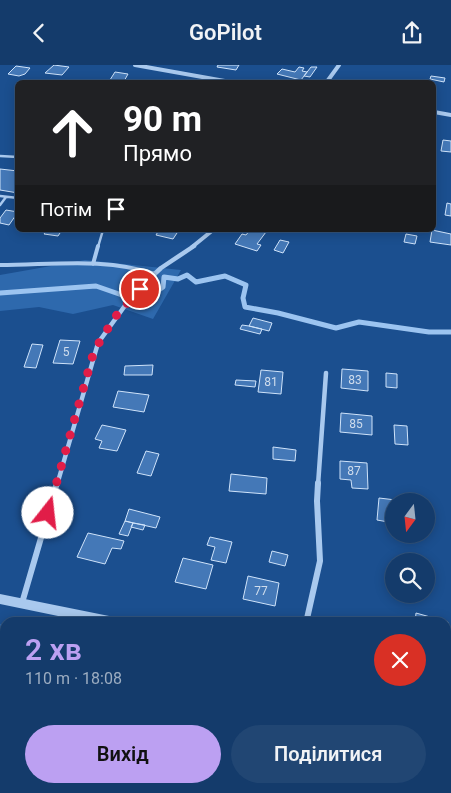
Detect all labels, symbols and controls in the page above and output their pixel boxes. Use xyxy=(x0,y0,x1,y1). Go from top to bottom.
icon: back xyxy=(25,19,53,47)
icon: share xyxy=(398,19,426,47)
text: GoPilot xyxy=(189,20,262,45)
text: 90 m xyxy=(123,99,202,140)
icon: ahead xyxy=(40,100,105,165)
text: Прямо xyxy=(123,141,192,166)
icon: arrive xyxy=(102,195,130,223)
text: Потім xyxy=(40,198,92,221)
pin xyxy=(119,268,161,310)
icon: arrive xyxy=(126,275,154,303)
house number: 5 xyxy=(63,345,70,359)
house number: 83 xyxy=(348,373,362,387)
house number: 81 xyxy=(264,375,278,389)
house number: 85 xyxy=(349,417,363,431)
house number: 87 xyxy=(347,464,361,478)
position arrow xyxy=(21,486,73,538)
north arrow xyxy=(385,493,435,543)
map controls xyxy=(385,493,435,603)
button: search xyxy=(385,553,435,603)
house number: 77 xyxy=(254,584,268,598)
text: 2 хв xyxy=(25,632,82,667)
button: close xyxy=(374,634,426,686)
text: 110 m · 18:08 xyxy=(25,669,122,688)
button: Вихід xyxy=(25,725,221,783)
button: Поділитися xyxy=(231,725,426,783)

